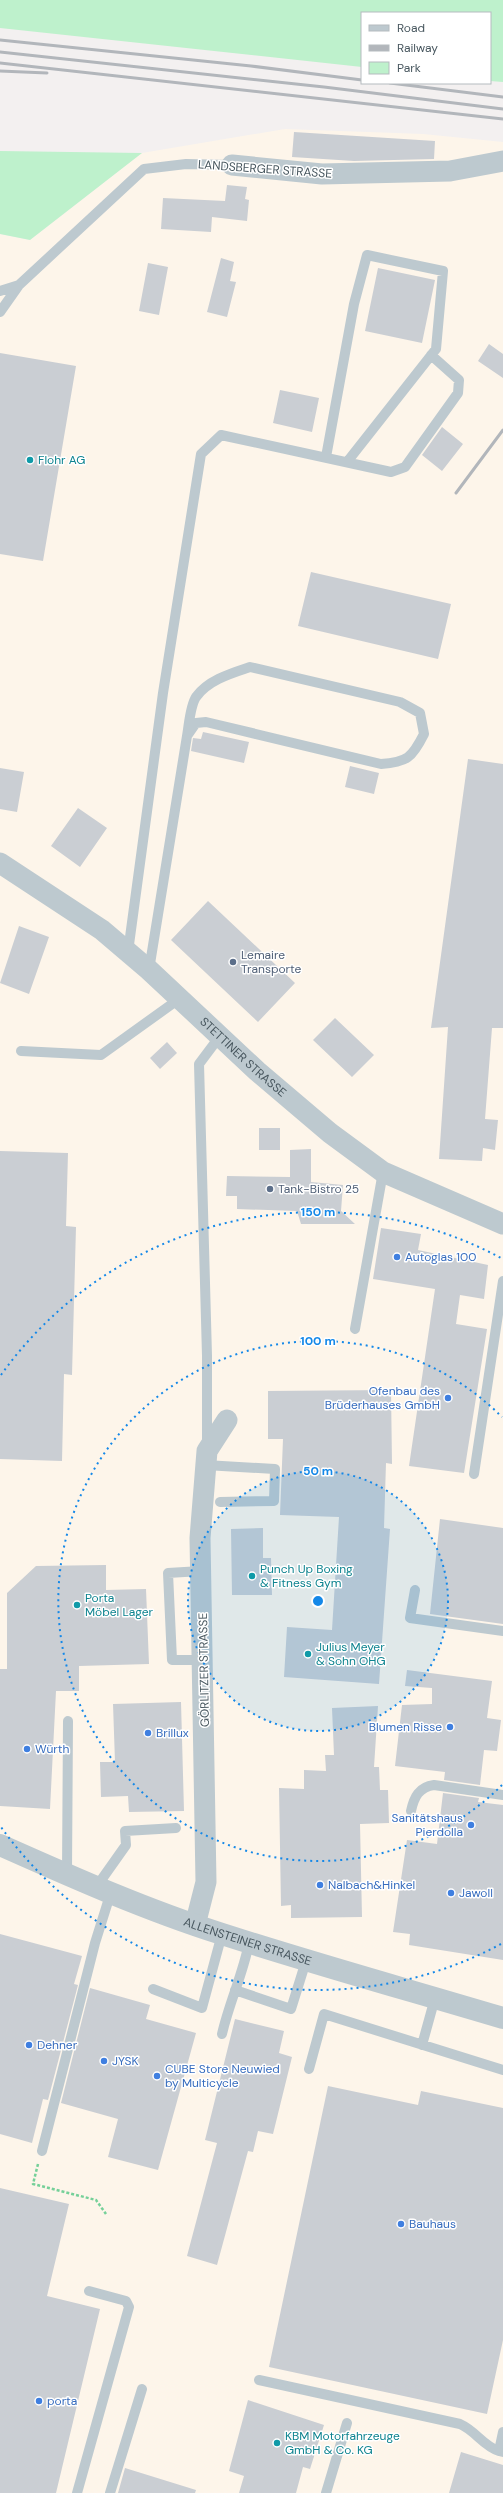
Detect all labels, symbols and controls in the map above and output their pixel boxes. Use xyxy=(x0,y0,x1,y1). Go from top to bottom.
legend xyxy=(361,12,491,84)
text: Road xyxy=(397,20,425,36)
text: Railway xyxy=(397,40,438,56)
text: Park xyxy=(397,60,421,76)
street label: LANDSBERGER STRASSE xyxy=(197,156,333,182)
place label: Flohr AG xyxy=(38,452,85,468)
marker: Flohr AG xyxy=(25,455,35,465)
place label: Lemaire Transporte xyxy=(241,947,302,977)
marker: Lemaire Transporte xyxy=(228,957,238,967)
street label: STETTINER STRASSE xyxy=(197,1014,290,1101)
place label: Tank-Bistro 25 xyxy=(278,1181,359,1197)
marker: Tank-Bistro 25 xyxy=(265,1184,275,1194)
text: 150 m xyxy=(301,1204,335,1220)
place label: Autoglas 100 xyxy=(405,1249,476,1265)
marker: Autoglas 100 xyxy=(392,1252,402,1262)
text: 100 m xyxy=(300,1333,336,1349)
place label: Ofenbau des Brüderhauses GmbH xyxy=(325,1383,440,1413)
marker: Ofenbau des Brüderhauses GmbH xyxy=(443,1393,453,1403)
text: 50 m xyxy=(303,1463,333,1479)
place label: Punch Up Boxing & Fitness Gym xyxy=(260,1561,353,1591)
marker: Punch Up Boxing & Fitness Gym xyxy=(247,1571,257,1581)
place label: Porta Möbel Lager xyxy=(85,1590,154,1620)
centre of rings xyxy=(311,1594,325,1608)
marker: Porta Möbel Lager xyxy=(72,1600,82,1610)
street label: GÖRLITZER STRASSE xyxy=(195,1613,213,1727)
place label: Julius Meyer & Sohn OHG xyxy=(316,1639,386,1669)
marker: Julius Meyer & Sohn OHG xyxy=(303,1649,313,1659)
place label: Blumen Risse xyxy=(369,1719,442,1735)
marker: Blumen Risse xyxy=(445,1722,455,1732)
place label: Brillux xyxy=(156,1725,189,1741)
marker: Brillux xyxy=(143,1728,153,1738)
place label: Würth xyxy=(35,1741,69,1757)
marker: Würth xyxy=(22,1744,32,1754)
place label: Sanitätshaus Pierdolla xyxy=(392,1810,463,1840)
marker: Sanitätshaus Pierdolla xyxy=(466,1820,476,1830)
place label: Nalbach&Hinkel xyxy=(328,1877,415,1893)
marker: Nalbach&Hinkel xyxy=(315,1880,325,1890)
place label: Jawoll xyxy=(459,1885,493,1901)
marker: Jawoll xyxy=(446,1888,456,1898)
street label: ALLENSTEINER STRASSE xyxy=(181,1914,314,1969)
place label: Dehner xyxy=(37,2037,78,2053)
marker: Dehner xyxy=(24,2040,34,2050)
place label: JYSK xyxy=(112,2053,138,2069)
marker: JYSK xyxy=(99,2056,109,2066)
place label: CUBE Store Neuwied by Multicycle xyxy=(165,2061,280,2091)
marker: CUBE Store Neuwied by Multicycle xyxy=(152,2071,162,2081)
place label: Bauhaus xyxy=(409,2216,456,2232)
marker: Bauhaus xyxy=(396,2219,406,2229)
place label: porta xyxy=(47,2393,77,2409)
marker: porta xyxy=(34,2396,44,2406)
place label: KBM Motorfahrzeuge GmbH & Co. KG xyxy=(285,2428,400,2458)
marker: KBM Motorfahrzeuge GmbH & Co. KG xyxy=(272,2438,282,2448)

